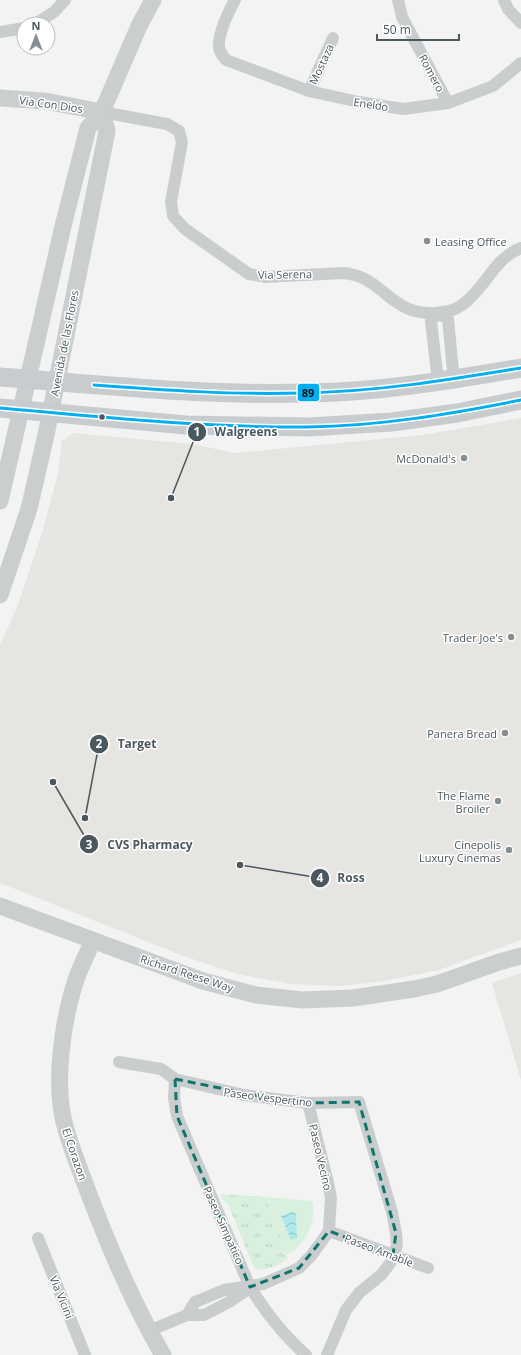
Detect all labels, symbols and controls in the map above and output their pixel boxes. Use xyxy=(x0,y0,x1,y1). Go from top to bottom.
north arrow xyxy=(16,16,56,56)
scale bar xyxy=(377,16,459,42)
text: N xyxy=(32,18,40,33)
text: 50 m xyxy=(383,21,411,38)
street label: Mostaza xyxy=(305,41,337,87)
street label: Romero xyxy=(416,51,448,95)
street label: Via Con Dios xyxy=(18,92,84,116)
street label: Eneldo xyxy=(352,94,390,114)
place label: Leasing Office xyxy=(435,234,507,249)
marker: Leasing Office xyxy=(422,236,432,246)
street label: Via Serena xyxy=(258,266,312,282)
street label: Avenida de las Flores xyxy=(46,289,82,397)
line badge: 89 xyxy=(297,383,320,402)
text: 89 xyxy=(302,385,314,400)
unlabelled marker xyxy=(97,412,107,422)
callout: Walgreens xyxy=(187,420,286,444)
text: 1 xyxy=(194,423,200,440)
text: Walgreens xyxy=(215,423,277,440)
place label: McDonald's xyxy=(396,451,456,466)
marker: McDonald's xyxy=(459,453,469,463)
place label: Trader Joe's xyxy=(443,630,503,645)
marker: Trader Joe's xyxy=(506,632,516,642)
place label: Panera Bread xyxy=(427,726,497,741)
marker: Panera Bread xyxy=(500,728,510,738)
callout: Target xyxy=(89,732,164,756)
text: 2 xyxy=(96,735,103,752)
text: Target xyxy=(118,735,156,752)
place label: The Flame Broiler xyxy=(437,788,490,816)
marker: The Flame Broiler xyxy=(493,796,503,806)
callout: CVS Pharmacy xyxy=(79,832,200,856)
text: 3 xyxy=(86,836,93,853)
text: CVS Pharmacy xyxy=(107,836,193,853)
place label: Cinepolis Luxury Cinemas xyxy=(419,837,501,865)
marker: Cinepolis Luxury Cinemas xyxy=(504,845,514,855)
callout: Ross xyxy=(310,866,373,890)
text: 4 xyxy=(317,869,324,886)
text: Ross xyxy=(337,869,365,886)
street label: Richard Reese Way xyxy=(139,951,236,995)
street label: Paseo Vespertino xyxy=(223,1084,313,1110)
street label: Paseo Vecino xyxy=(306,1122,336,1192)
street label: El Corazon xyxy=(59,1126,91,1182)
street label: Paseo Simpatico xyxy=(200,1184,248,1267)
street label: Paseo Amable xyxy=(342,1230,416,1270)
street label: Via Vicini xyxy=(47,1273,77,1321)

